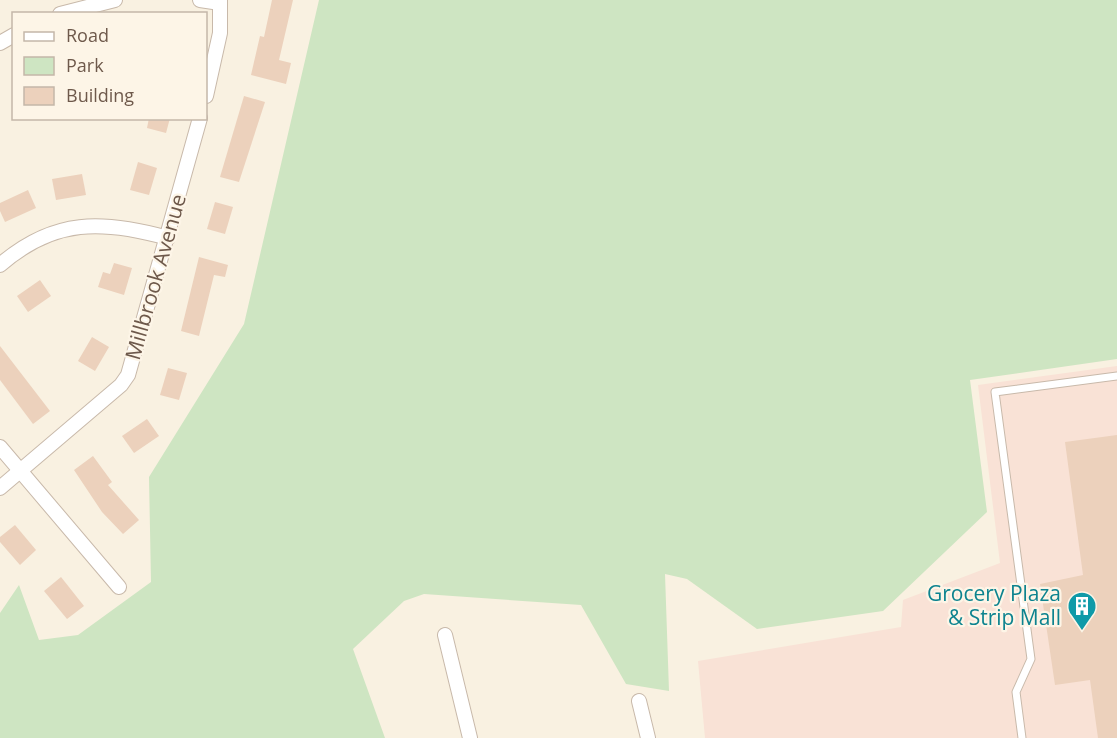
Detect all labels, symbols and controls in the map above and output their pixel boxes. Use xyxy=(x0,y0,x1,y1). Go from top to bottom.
legend xyxy=(12,12,207,120)
text: Road xyxy=(66,23,109,47)
text: Park xyxy=(66,53,104,77)
text: Building xyxy=(66,83,134,107)
street label: Millbrook Avenue xyxy=(118,191,192,363)
place label: Grocery Plaza & Strip Mall xyxy=(927,579,1061,631)
building icon: Grocery Plaza & Strip Mall xyxy=(1066,590,1098,632)

